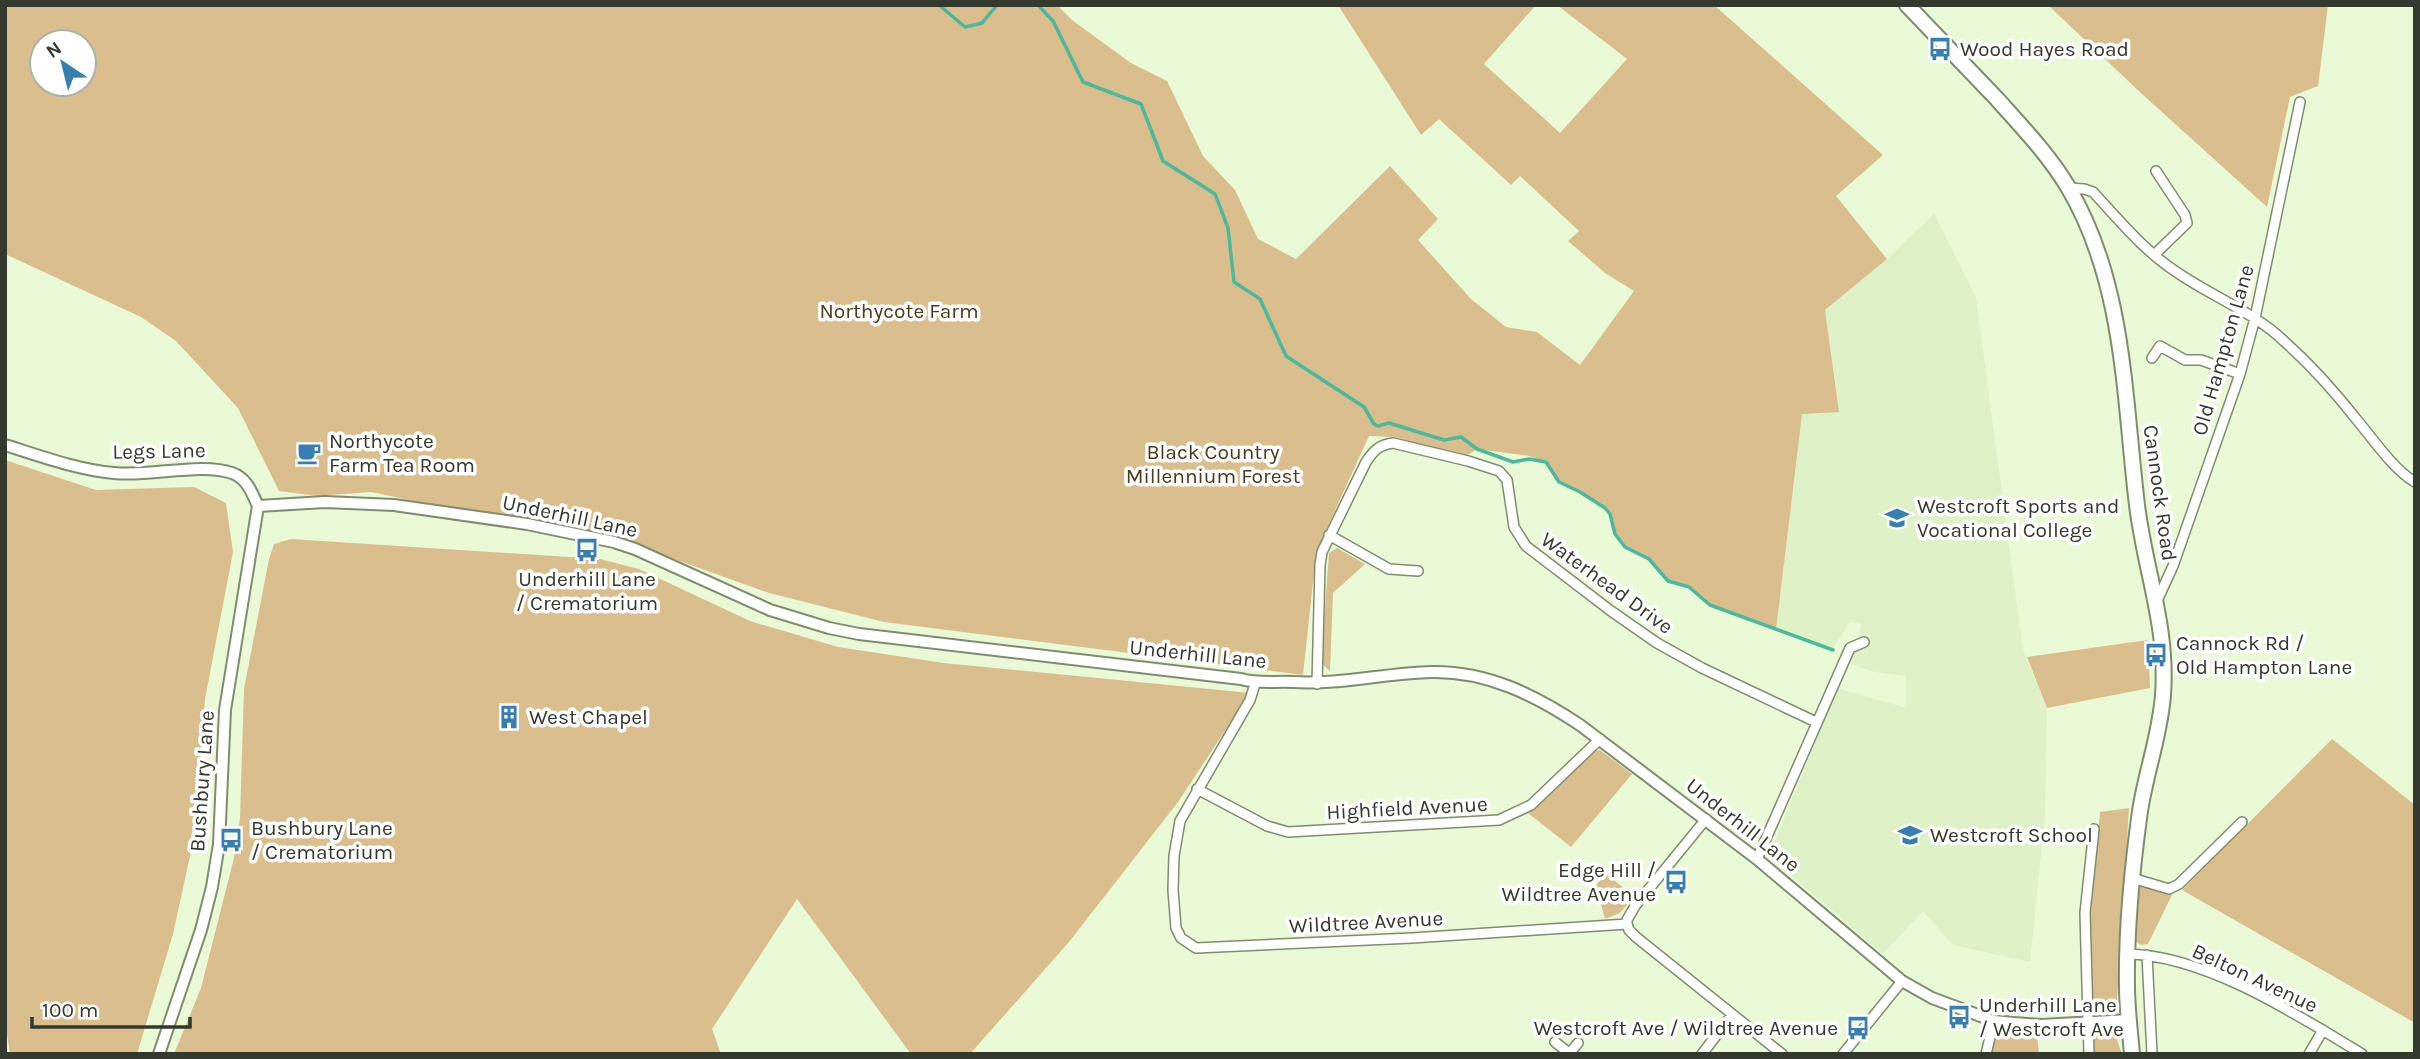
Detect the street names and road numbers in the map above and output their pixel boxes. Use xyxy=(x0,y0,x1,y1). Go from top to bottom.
street label: Old Hampton Lane xyxy=(2187,262,2259,438)
street label: Cannock Road xyxy=(2139,423,2181,563)
street label: Legs Lane xyxy=(112,438,206,464)
street label: Underhill Lane xyxy=(500,490,640,542)
street label: Waterhead Drive xyxy=(1536,527,1678,639)
street label: Underhill Lane xyxy=(1128,635,1268,673)
street label: Bushbury Lane xyxy=(185,709,219,853)
street label: Underhill Lane xyxy=(1681,773,1805,877)
street label: Highfield Avenue xyxy=(1326,792,1488,824)
street label: Wildtree Avenue xyxy=(1288,906,1444,938)
street label: Belton Avenue xyxy=(2188,938,2322,1018)

